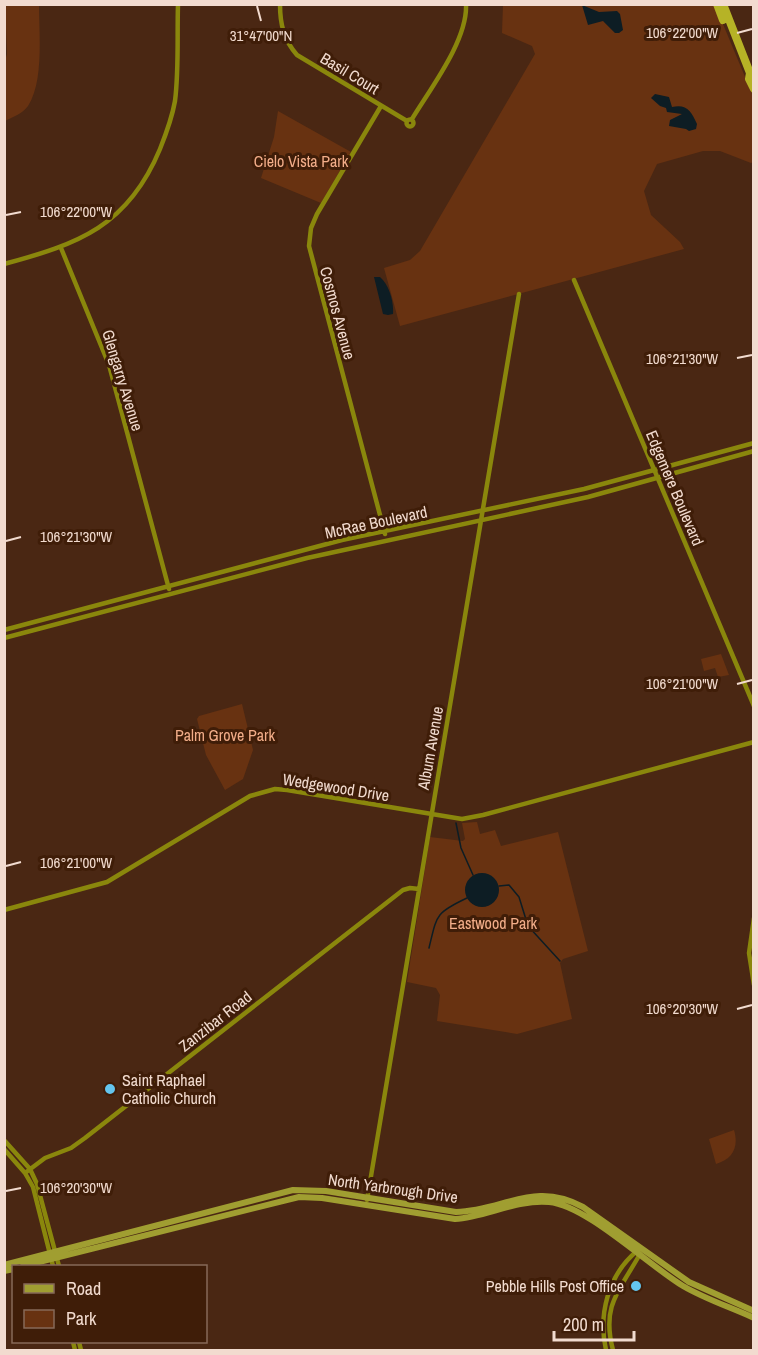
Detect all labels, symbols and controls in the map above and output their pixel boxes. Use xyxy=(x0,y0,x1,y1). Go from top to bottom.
text: 106°22'00"W xyxy=(646,22,718,43)
text: 31°47'00"N xyxy=(230,25,292,46)
street label: Basil Court xyxy=(317,47,384,99)
park label: Cielo Vista Park xyxy=(254,150,349,172)
text: 106°22'00"W xyxy=(40,201,112,222)
street label: Cosmos Avenue xyxy=(315,264,361,362)
street label: Glengarry Avenue xyxy=(97,327,149,433)
text: 106°21'30"W xyxy=(646,348,718,369)
street label: Edgemere Boulevard xyxy=(641,427,709,549)
street label: McRae Boulevard xyxy=(323,500,429,544)
text: 106°21'30"W xyxy=(40,526,112,547)
text: 106°21'00"W xyxy=(646,673,718,694)
street label: Album Avenue xyxy=(412,705,448,792)
park label: Palm Grove Park xyxy=(175,724,275,746)
street label: Wedgewood Drive xyxy=(281,768,391,806)
text: 106°21'00"W xyxy=(40,852,112,873)
park label: Eastwood Park xyxy=(449,912,538,934)
street label: Zanzibar Road xyxy=(174,986,256,1056)
text: 106°20'30"W xyxy=(646,998,718,1019)
place label: Saint Raphael Catholic Church xyxy=(122,1069,216,1109)
marker: Saint Raphael Catholic Church xyxy=(103,1082,117,1096)
street label: North Yarbrough Drive xyxy=(327,1168,459,1208)
text: 106°20'30"W xyxy=(40,1177,112,1198)
legend xyxy=(12,1265,207,1343)
place label: Pebble Hills Post Office xyxy=(486,1275,624,1297)
text: Road xyxy=(66,1276,101,1301)
marker: Pebble Hills Post Office xyxy=(629,1279,643,1293)
scale bar xyxy=(554,1304,634,1342)
text: Park xyxy=(66,1306,97,1331)
text: 200 m xyxy=(563,1312,604,1337)

